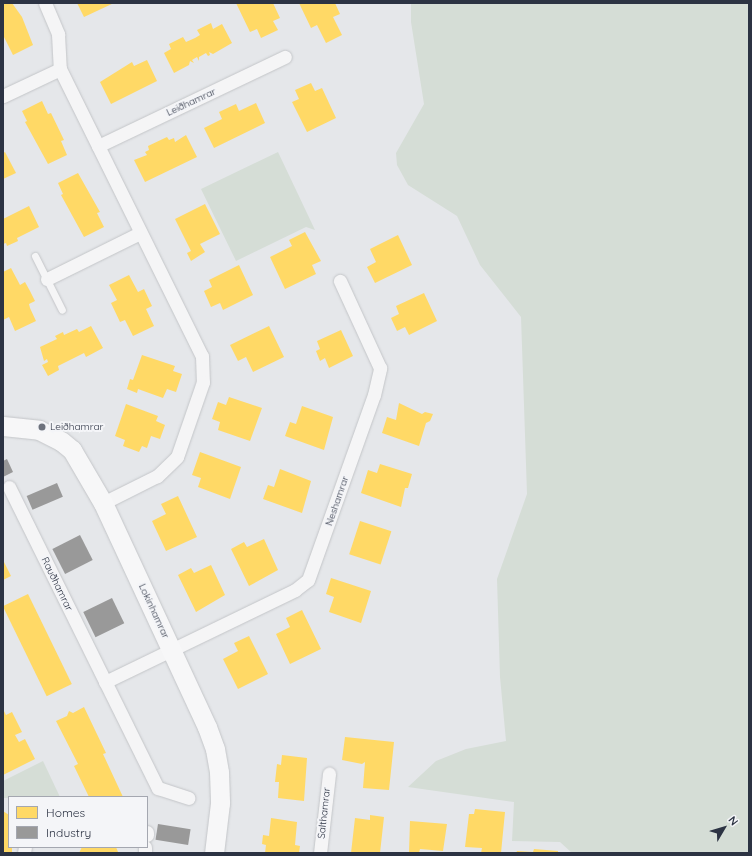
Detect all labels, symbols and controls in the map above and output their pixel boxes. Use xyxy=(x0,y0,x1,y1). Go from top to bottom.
street label: Leiðhamrar xyxy=(164,85,218,119)
place label: Leiðhamrar xyxy=(50,421,103,433)
marker: Leiðhamrar xyxy=(37,422,47,432)
street label: Neshamrar xyxy=(323,474,351,528)
street label: Rauðhamrar xyxy=(39,555,75,613)
street label: Lokinhamrar xyxy=(136,582,172,640)
street label: Salthamrar xyxy=(315,787,333,839)
legend xyxy=(8,796,148,848)
text: Homes xyxy=(46,805,85,820)
north arrow xyxy=(704,808,744,848)
text: N xyxy=(725,813,741,828)
text: Industry xyxy=(46,825,91,840)

